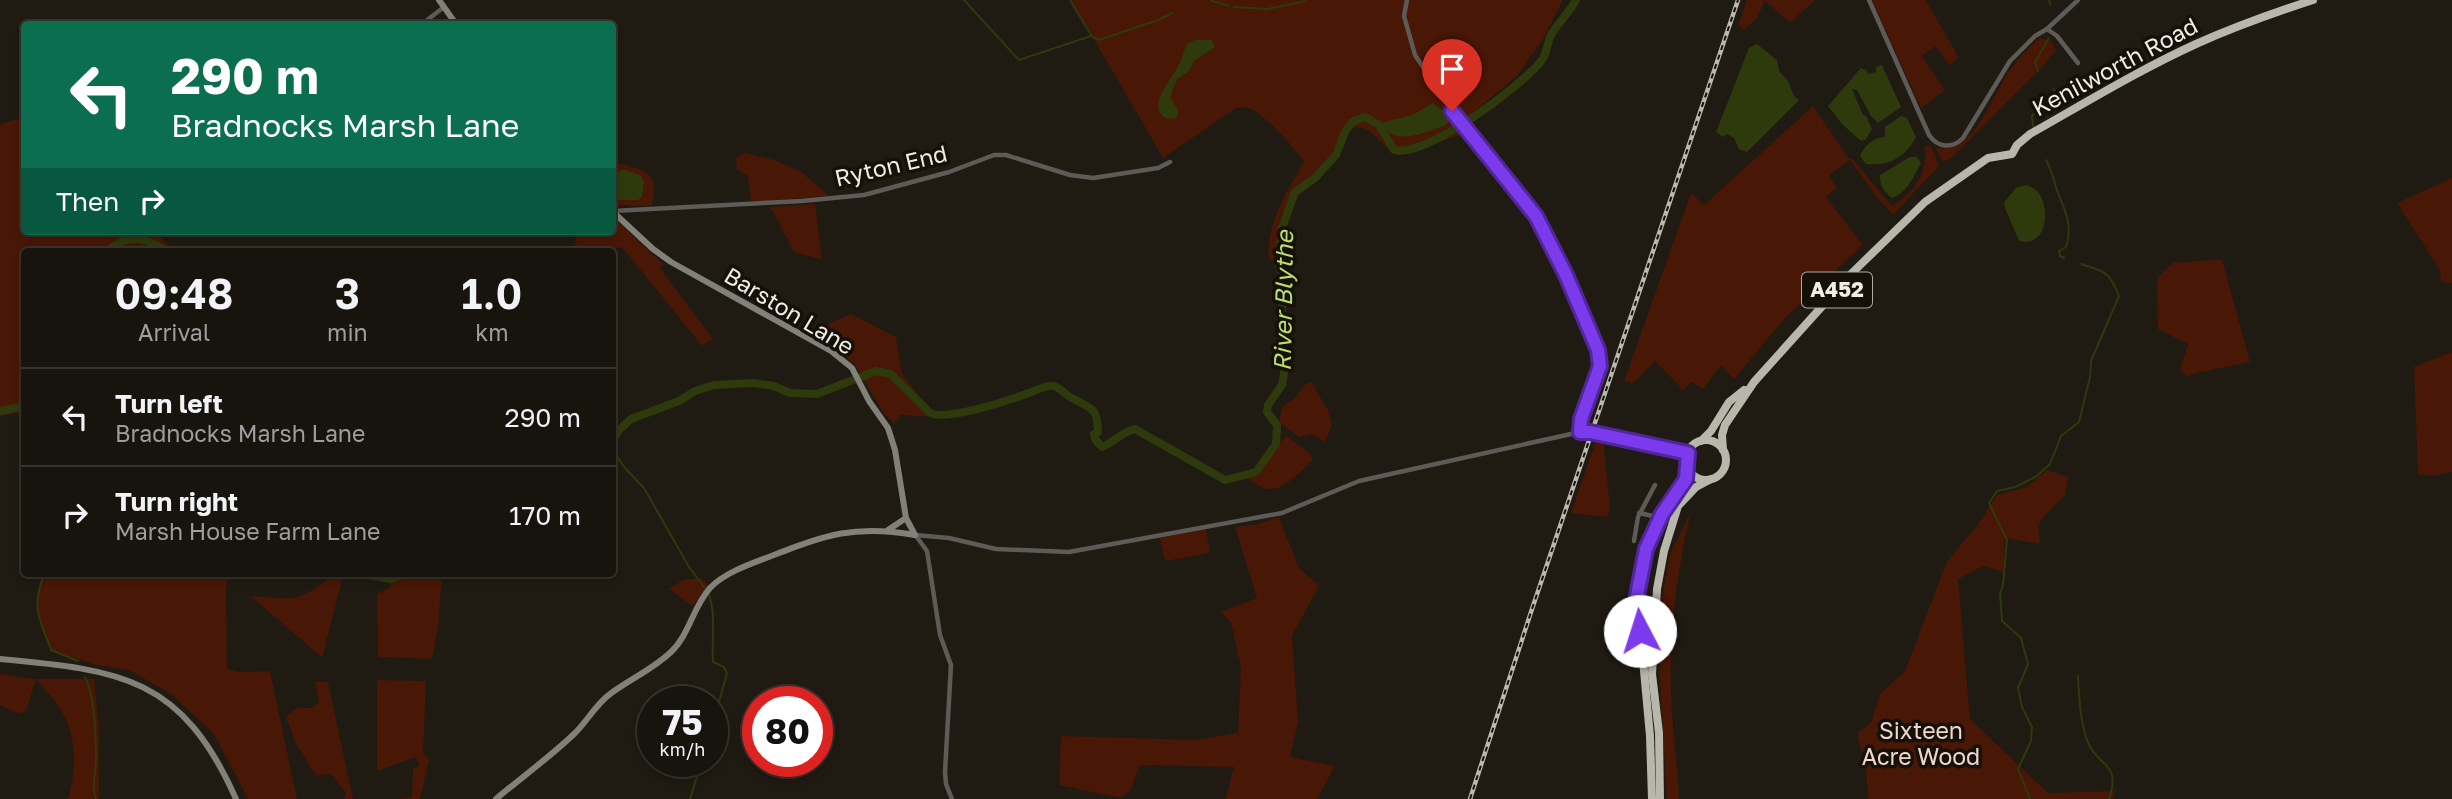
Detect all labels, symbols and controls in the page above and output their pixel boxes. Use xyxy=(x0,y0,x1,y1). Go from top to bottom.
street label: Kenilworth Road xyxy=(2027,11,2202,121)
pin xyxy=(1422,39,1482,111)
text: 290 m xyxy=(171,46,319,105)
icon: left xyxy=(56,49,147,140)
icon: arrive xyxy=(1433,50,1471,88)
text: Bradnocks Marsh Lane xyxy=(171,106,519,144)
street label: Ryton End xyxy=(832,139,950,192)
icon: right xyxy=(133,182,171,220)
text: Then xyxy=(56,186,119,217)
water label: River Blythe xyxy=(1267,228,1299,372)
street label: Barston Lane xyxy=(720,260,859,360)
text: 09:48 xyxy=(115,268,233,318)
text: 3 xyxy=(335,268,360,318)
text: 1.0 xyxy=(461,268,522,318)
road number: A452 xyxy=(1802,272,1872,308)
text: Arrival xyxy=(138,318,210,346)
text: min xyxy=(327,318,368,346)
text: km xyxy=(475,318,509,346)
text: Turn left xyxy=(115,388,223,419)
icon: left xyxy=(56,398,94,436)
text: 290 m xyxy=(505,402,581,433)
text: Bradnocks Marsh Lane xyxy=(115,419,365,447)
text: Turn right xyxy=(115,486,238,517)
icon: right xyxy=(56,496,94,534)
text: 170 m xyxy=(509,500,581,531)
text: Marsh House Farm Lane xyxy=(115,517,380,545)
position arrow xyxy=(1603,594,1677,668)
speed limit sign: 80 xyxy=(742,686,833,777)
text: 75 xyxy=(662,701,703,743)
park label: Sixteen Acre Wood xyxy=(1862,716,1980,770)
text: km/h xyxy=(660,738,705,760)

